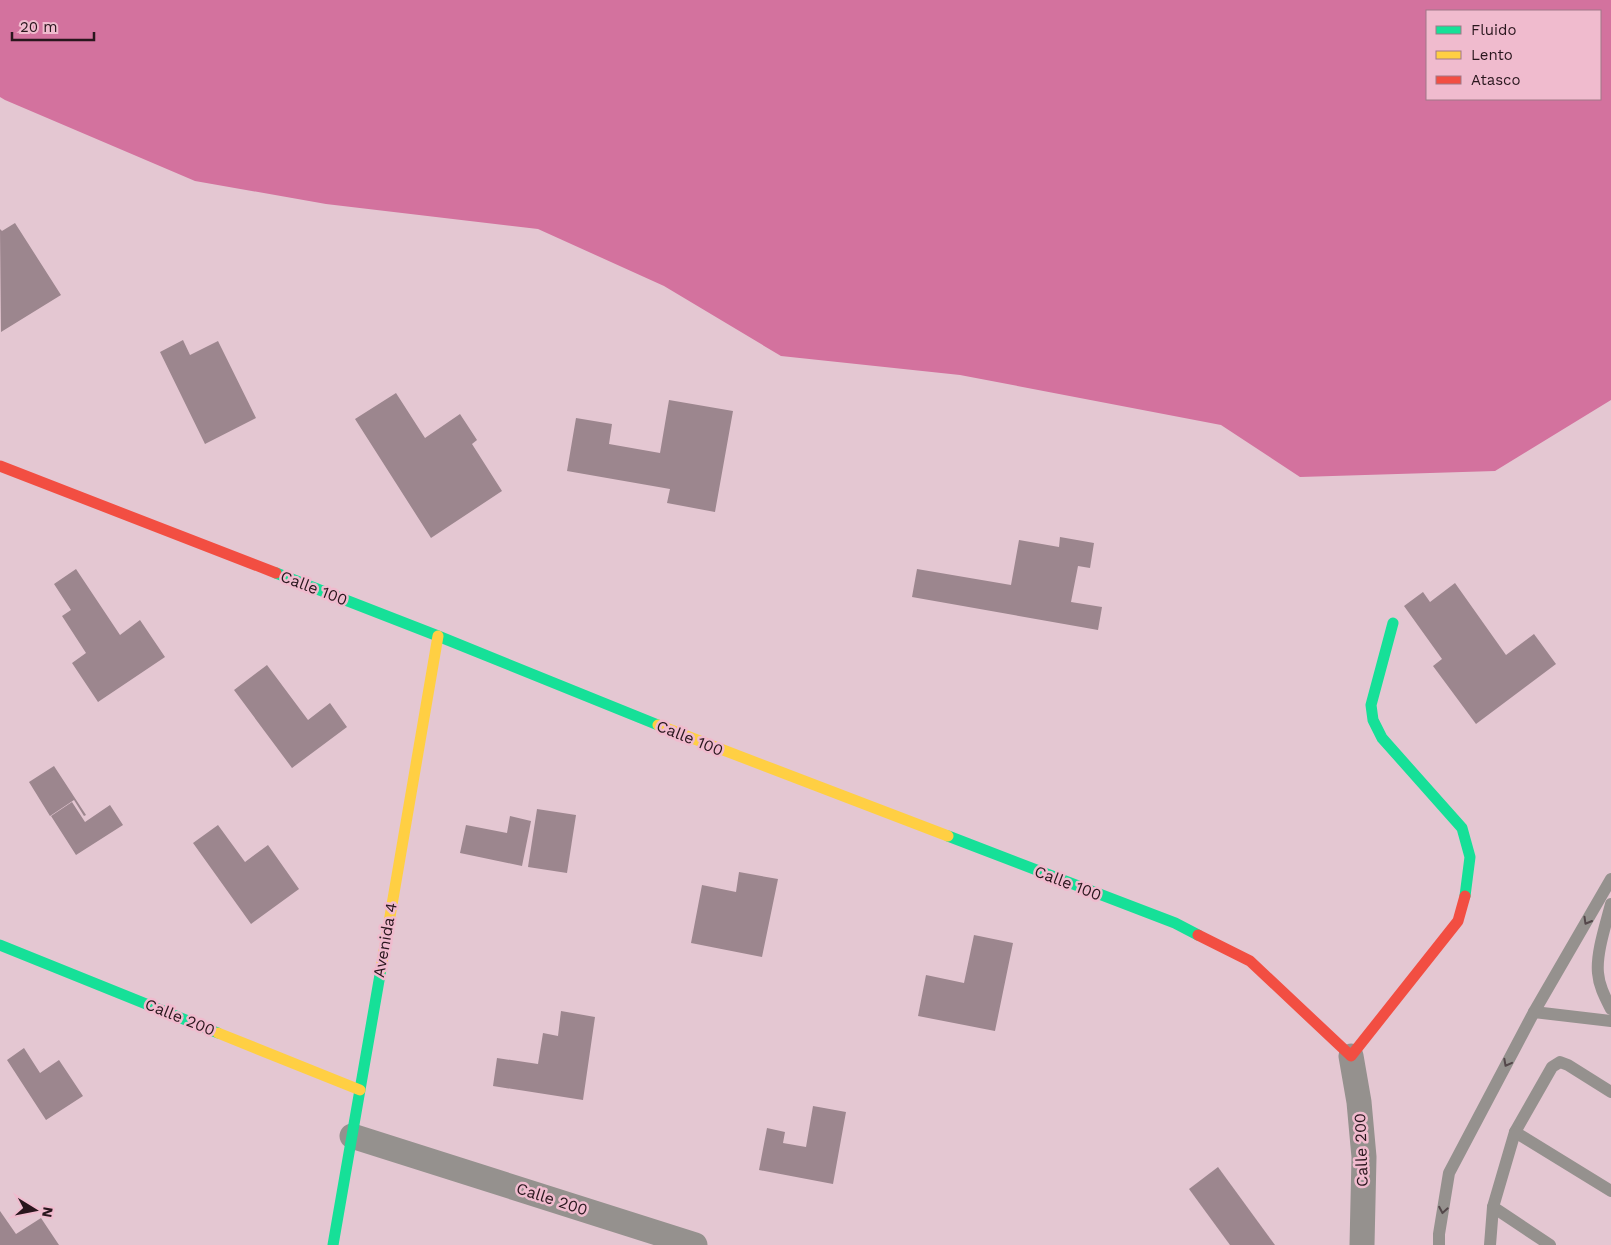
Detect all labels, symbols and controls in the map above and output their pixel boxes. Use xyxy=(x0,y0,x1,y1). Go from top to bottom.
scale bar xyxy=(12,10,95,42)
legend xyxy=(1426,10,1601,100)
text: 20 m xyxy=(20,18,58,36)
text: Fluido xyxy=(1471,21,1516,39)
text: Lento xyxy=(1471,46,1513,64)
text: Atasco xyxy=(1471,71,1520,89)
street label: Calle 100 xyxy=(278,567,350,609)
street label: Calle 100 xyxy=(654,716,726,760)
street label: Calle 100 xyxy=(1032,862,1104,904)
street label: Avenida 4 xyxy=(369,901,401,979)
one-way arrow xyxy=(1583,916,1593,925)
street label: Calle 200 xyxy=(142,994,218,1040)
one-way arrow xyxy=(1503,1058,1513,1067)
street label: Calle 200 xyxy=(1350,1113,1372,1187)
street label: Calle 200 xyxy=(514,1179,590,1219)
north arrow xyxy=(10,1185,60,1235)
text: N xyxy=(39,1206,57,1219)
one-way arrow xyxy=(1438,1206,1448,1215)

